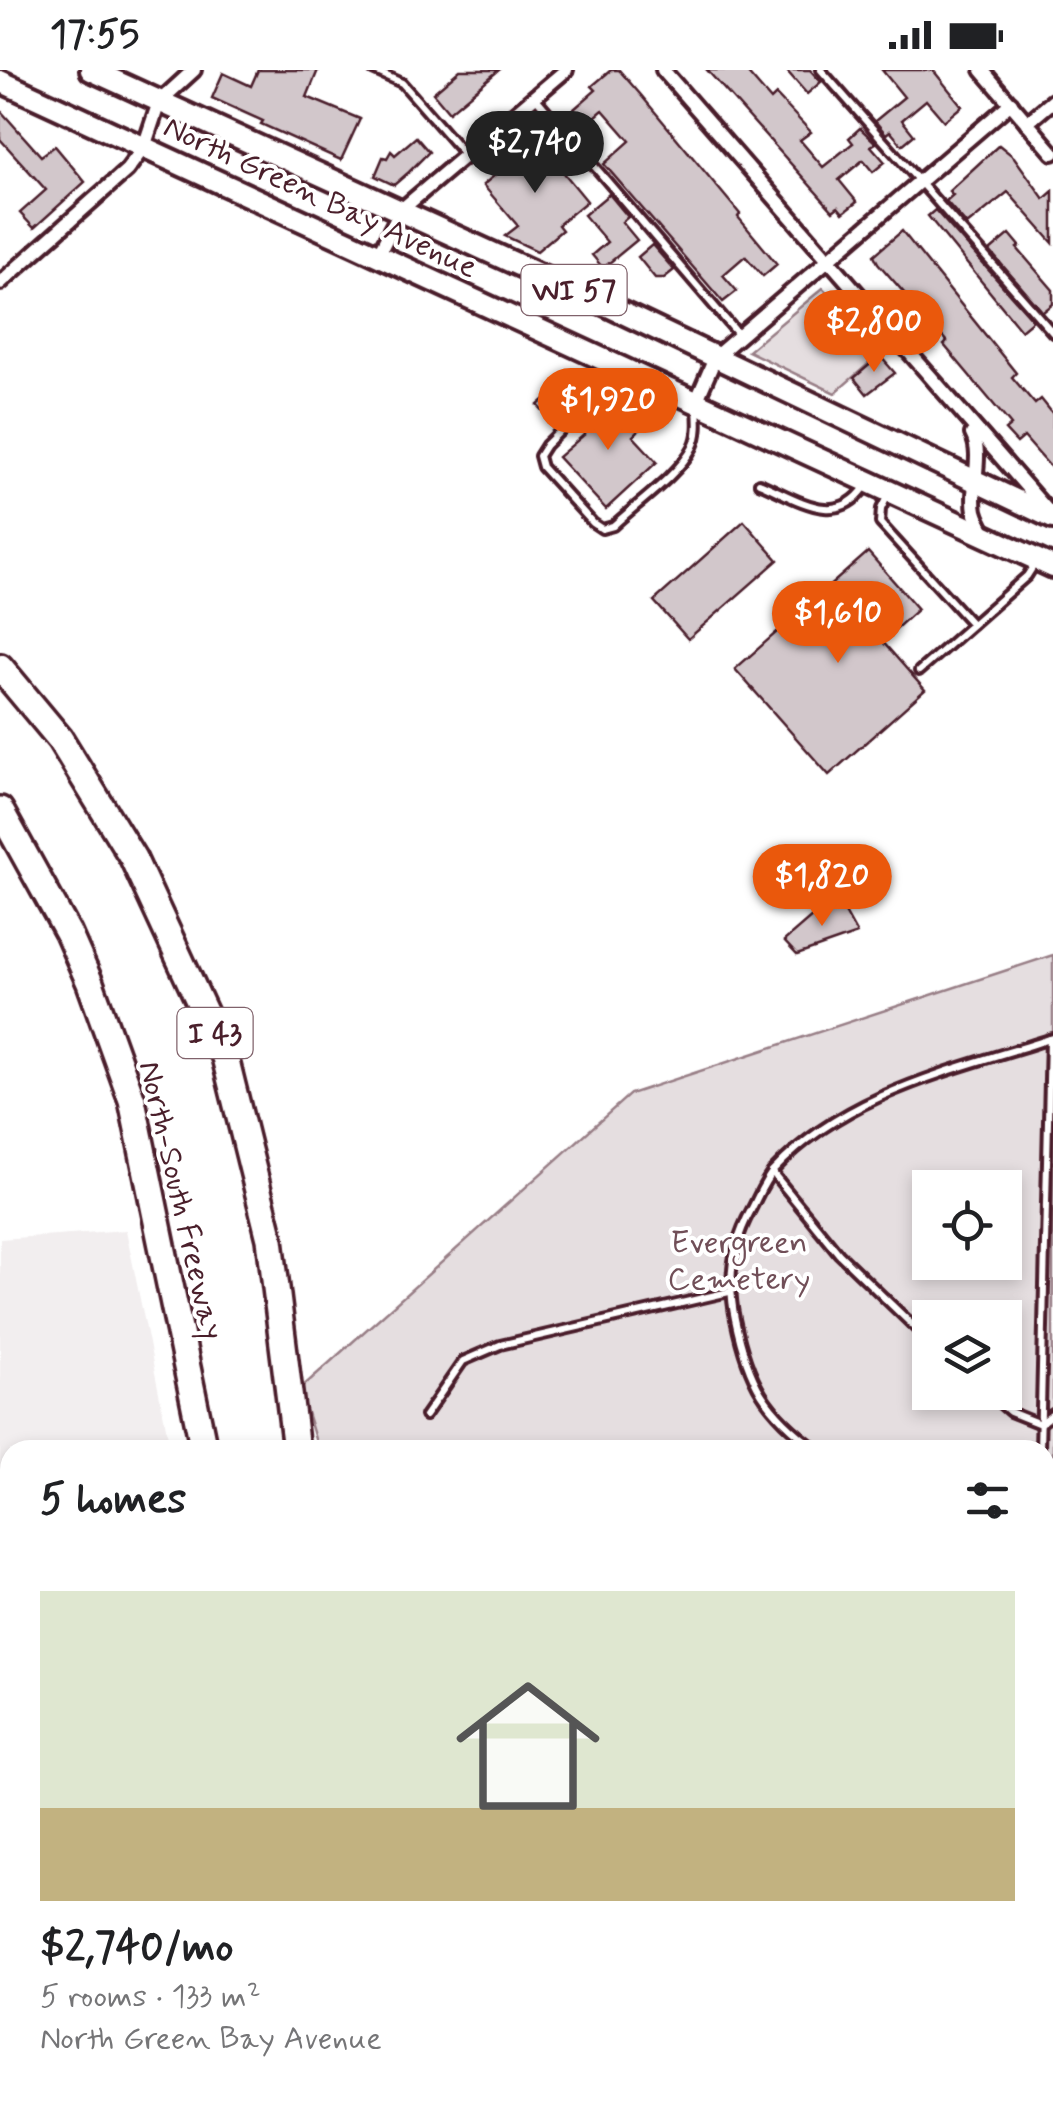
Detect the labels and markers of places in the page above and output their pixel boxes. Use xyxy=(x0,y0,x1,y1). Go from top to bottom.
pin: $2,740 xyxy=(454,111,616,196)
pin: $2,800 xyxy=(793,290,955,375)
pin: $1,920 xyxy=(527,368,689,453)
pin: $1,610 xyxy=(757,581,919,666)
pin: $1,820 xyxy=(741,844,903,929)

